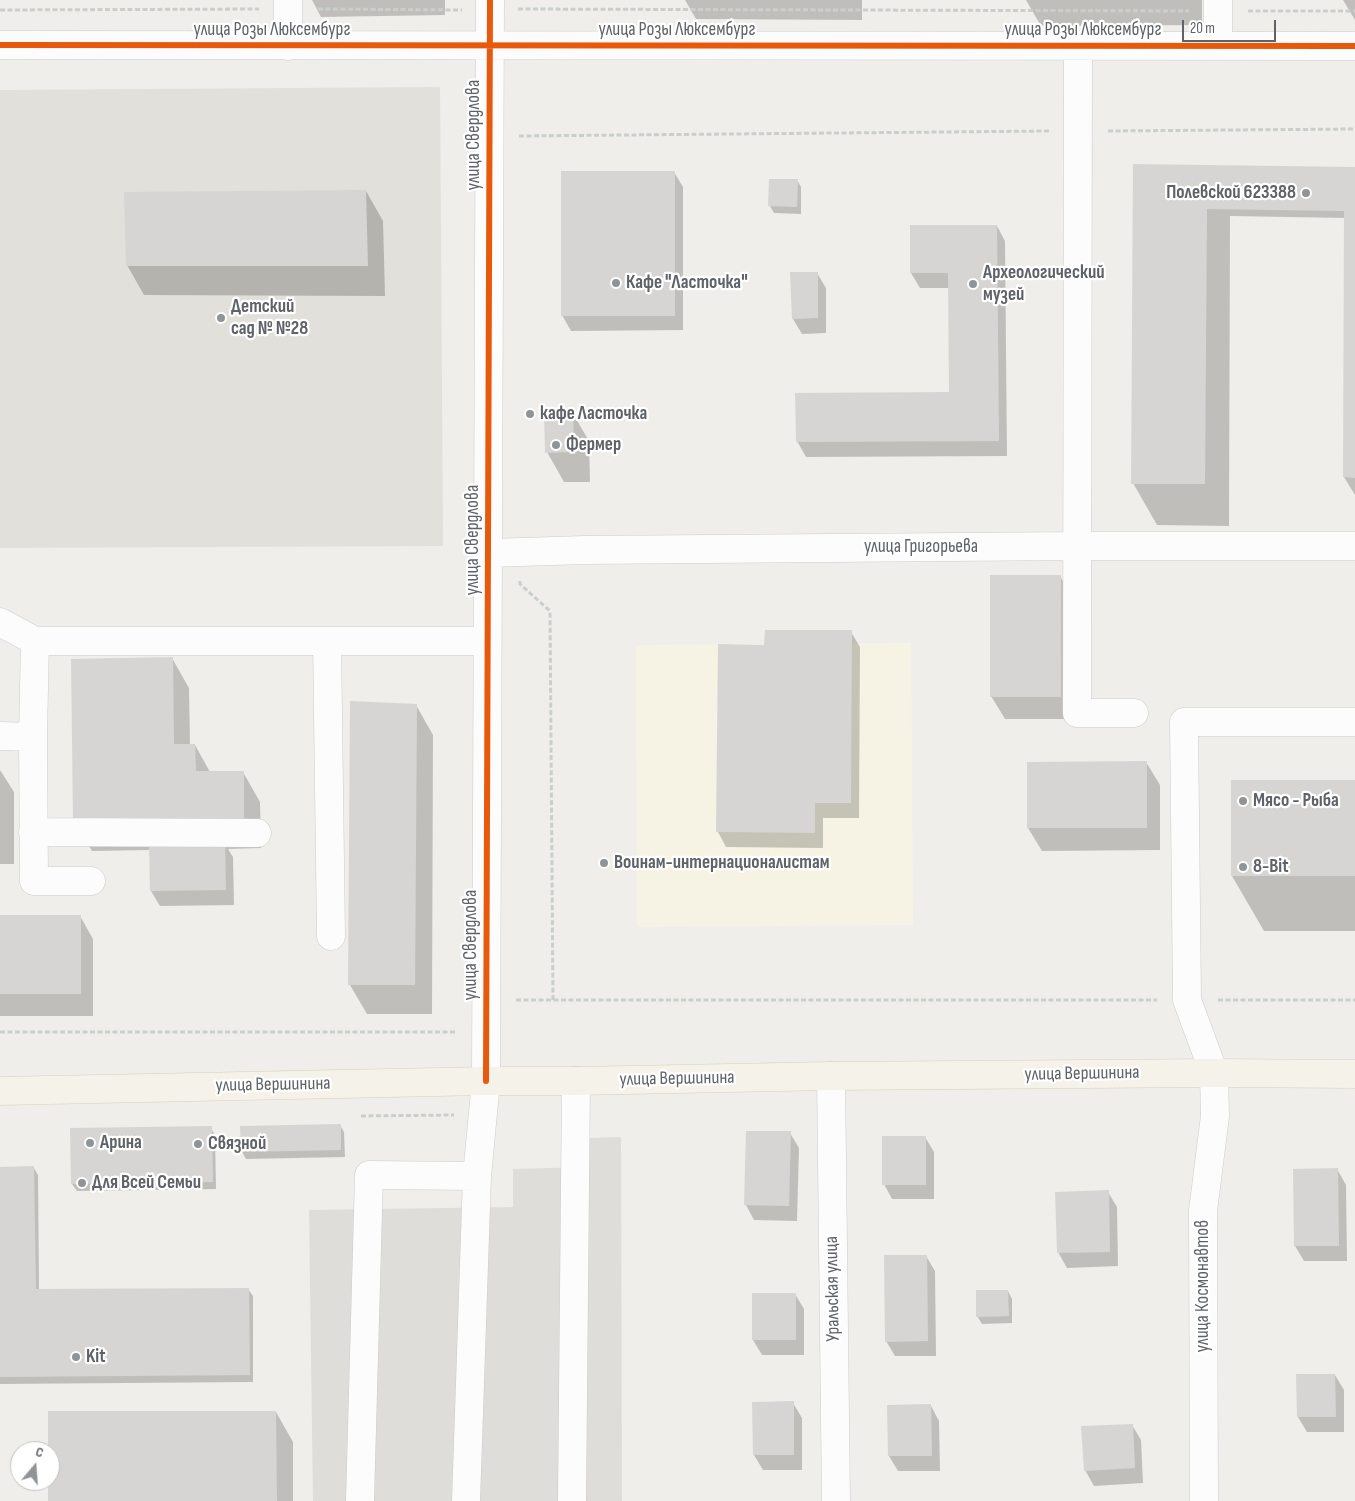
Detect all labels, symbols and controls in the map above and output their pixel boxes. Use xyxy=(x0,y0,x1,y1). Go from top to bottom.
scale bar xyxy=(1185,10,1279,42)
street label: улица Розы Люксембург xyxy=(194,19,350,41)
street label: улица Розы Люксембург xyxy=(599,19,755,41)
street label: улица Розы Люксембург xyxy=(1005,19,1161,41)
text: 20 m xyxy=(1190,19,1215,38)
street label: улица Свердлова xyxy=(463,80,485,190)
place label: Полевской 623388 xyxy=(1166,182,1296,204)
marker: Полевской 623388 xyxy=(1300,187,1312,199)
place label: Археологический музей xyxy=(983,262,1105,306)
place label: Кафе "Ласточка" xyxy=(626,272,748,294)
marker: Кафе "Ласточка" xyxy=(610,277,622,289)
marker: Археологический музей xyxy=(967,278,979,290)
place label: Детский сад № №28 xyxy=(231,296,308,340)
marker: Детский сад № №28 xyxy=(215,312,227,324)
place label: кафе Ласточка xyxy=(540,403,647,425)
marker: кафе Ласточка xyxy=(524,408,536,420)
place label: Фермер xyxy=(566,434,621,456)
marker: Фермер xyxy=(550,439,562,451)
street label: улица Свердлова xyxy=(462,485,484,595)
street label: улица Григорьева xyxy=(864,536,978,558)
place label: Мясо - Рыба xyxy=(1253,790,1339,812)
marker: Мясо - Рыба xyxy=(1237,795,1249,807)
place label: Воинам-интернационалистам xyxy=(614,852,829,874)
place label: 8-Bit xyxy=(1253,856,1288,878)
marker: Воинам-интернационалистам xyxy=(598,857,610,869)
marker: 8-Bit xyxy=(1237,861,1249,873)
street label: улица Свердлова xyxy=(460,890,482,1000)
street label: улица Вершинина xyxy=(1024,1062,1140,1086)
street label: улица Вершинина xyxy=(619,1067,735,1091)
street label: улица Вершинина xyxy=(215,1073,331,1097)
place label: Арина xyxy=(100,1132,142,1154)
place label: Связной xyxy=(208,1133,266,1155)
marker: Арина xyxy=(84,1137,96,1149)
marker: Связной xyxy=(192,1138,204,1150)
place label: Для Всей Семьи xyxy=(92,1172,201,1194)
marker: Для Всей Семьи xyxy=(76,1177,88,1189)
street label: улица Космонавтов xyxy=(1192,1220,1214,1352)
street label: Уральская улица xyxy=(821,1236,845,1342)
place label: Kit xyxy=(86,1346,105,1368)
marker: Kit xyxy=(70,1351,82,1363)
north arrow xyxy=(10,1441,60,1491)
text: С xyxy=(33,1443,46,1461)

